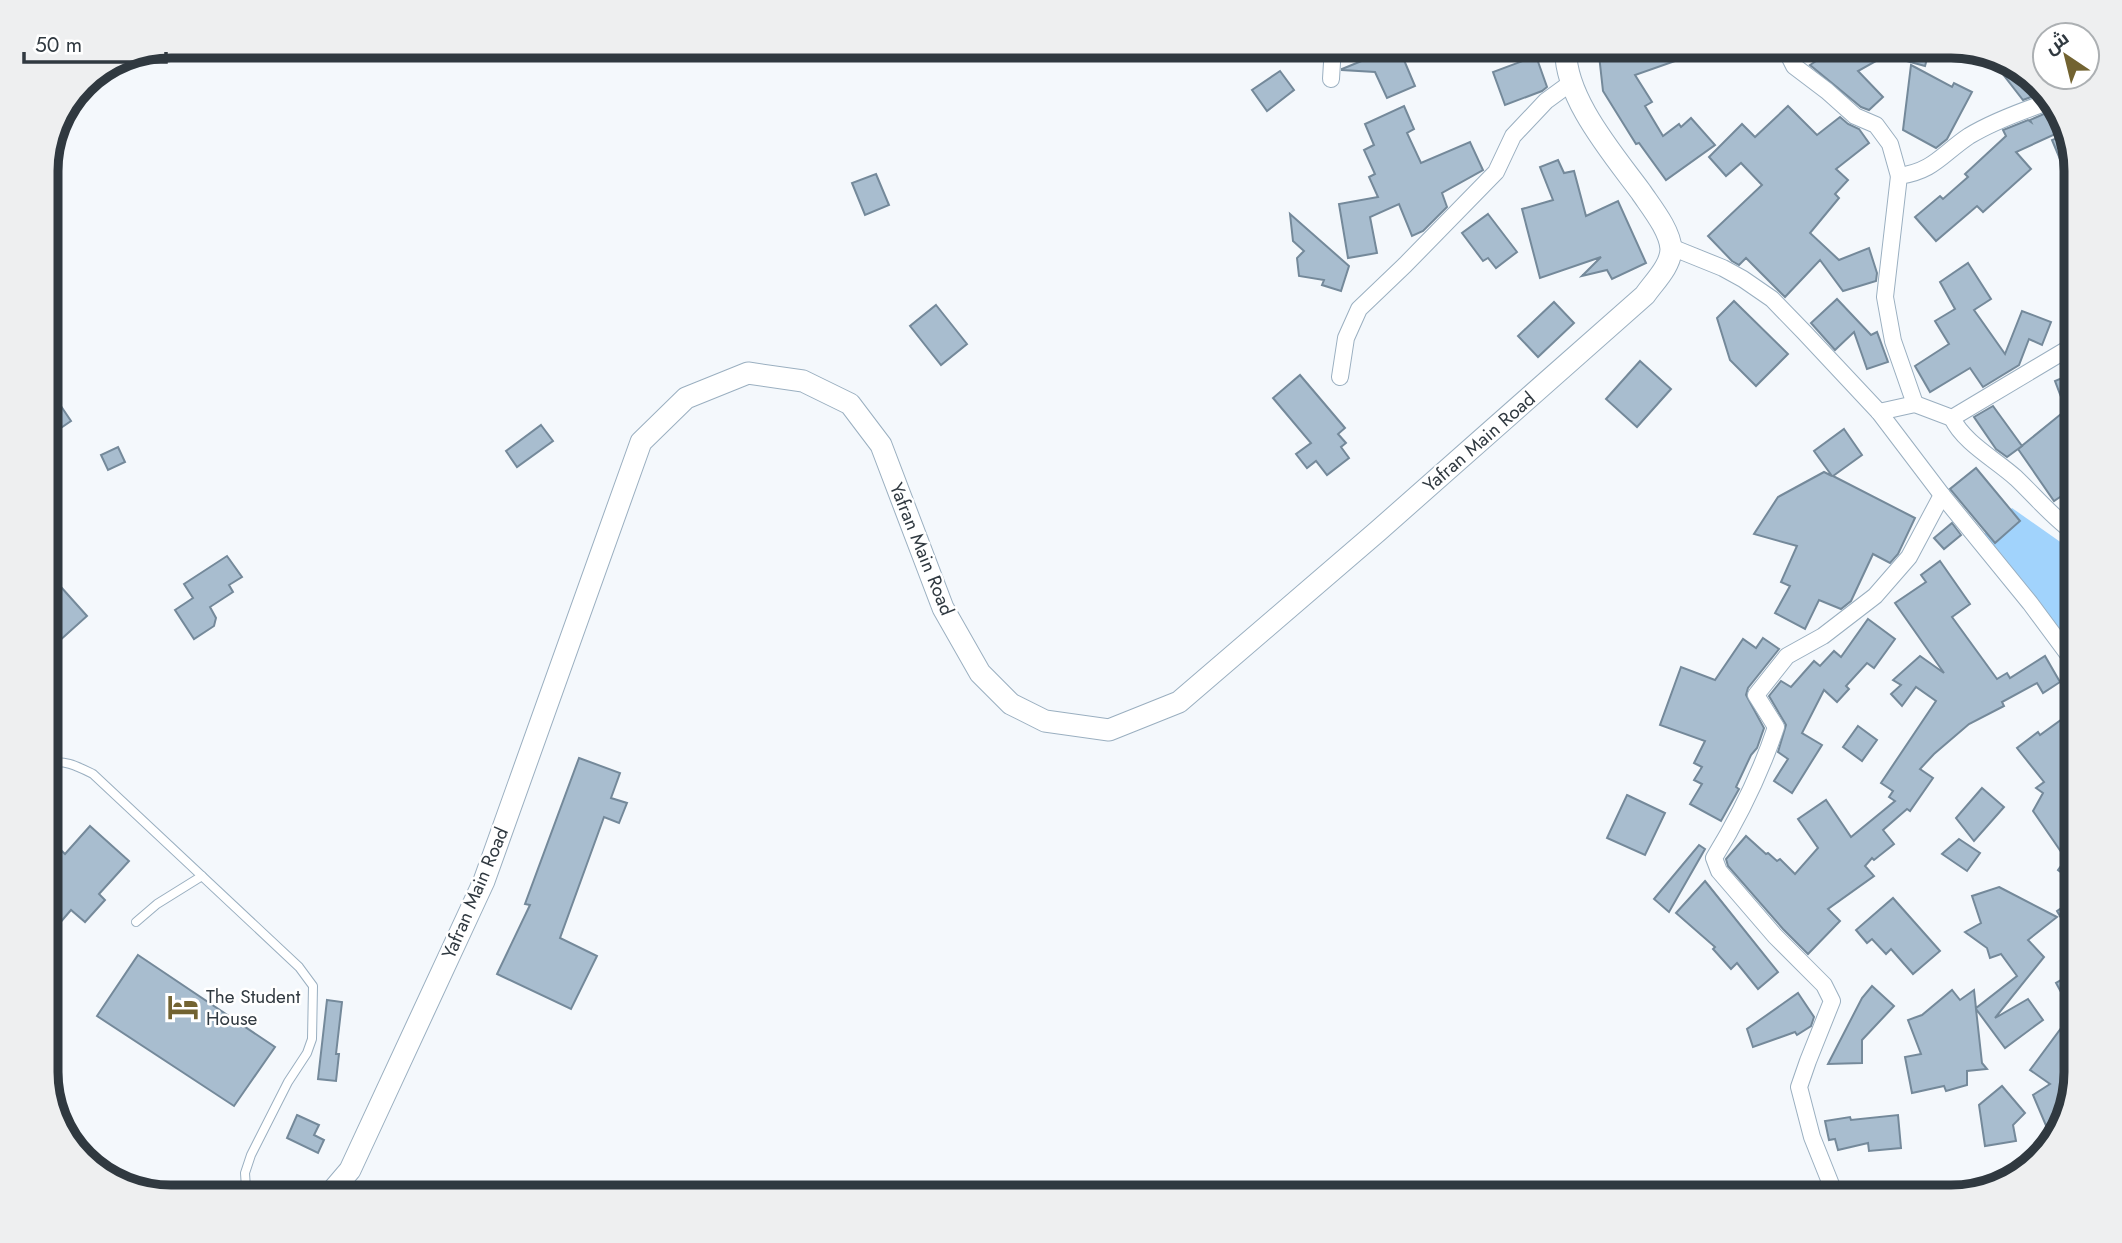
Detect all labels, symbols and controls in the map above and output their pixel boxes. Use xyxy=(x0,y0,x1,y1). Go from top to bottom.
scale bar xyxy=(24,21,166,65)
north arrow xyxy=(2031,21,2101,91)
text: ش xyxy=(2039,24,2074,61)
text: 50 m xyxy=(35,30,82,60)
street label: Yafran Main Road xyxy=(1417,386,1541,498)
street label: Yafran Main Road xyxy=(883,479,961,619)
street label: Yafran Main Road xyxy=(435,823,515,963)
place label: The Student House xyxy=(206,983,301,1032)
hotel icon: The Student House xyxy=(166,990,200,1024)

